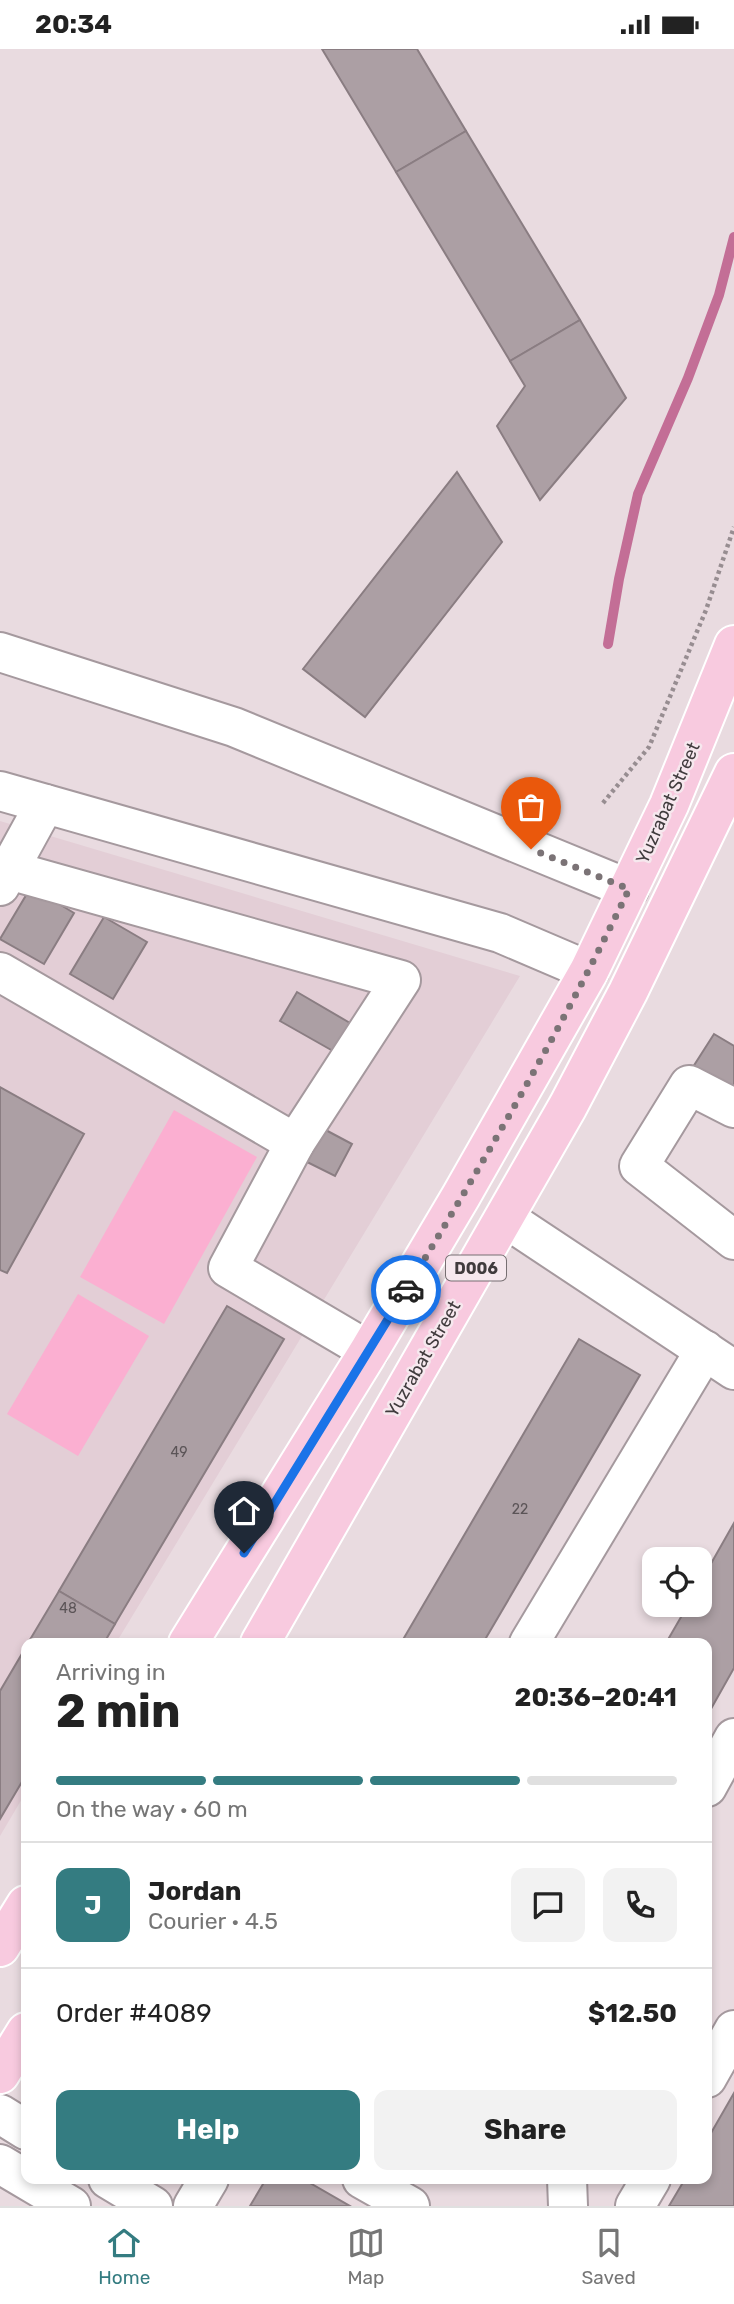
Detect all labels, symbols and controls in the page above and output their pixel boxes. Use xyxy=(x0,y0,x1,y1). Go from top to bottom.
text: 20:34 xyxy=(35,9,112,40)
street label: Yuzrabat Street xyxy=(631,739,705,867)
pin xyxy=(501,777,561,849)
icon: bag xyxy=(512,788,550,826)
courier xyxy=(371,1255,441,1325)
road number: D006 xyxy=(446,1255,506,1281)
icon: car xyxy=(387,1271,425,1309)
street label: Yuzrabat Street xyxy=(381,1297,465,1421)
house number: 49 xyxy=(171,1444,187,1461)
pin xyxy=(214,1481,274,1553)
icon: home xyxy=(225,1492,263,1530)
house number: 22 xyxy=(512,1501,528,1518)
map controls xyxy=(642,1547,712,1617)
button: locate xyxy=(642,1547,712,1617)
house number: 48 xyxy=(59,1600,77,1617)
text: Arriving in xyxy=(56,1658,166,1686)
text: 20:36–20:41 xyxy=(515,1682,677,1713)
text: 2 min xyxy=(56,1684,181,1739)
text: On the way · 60 m xyxy=(56,1795,248,1823)
button: chat xyxy=(511,1868,585,1942)
button: phone xyxy=(603,1868,677,1942)
text: Jordan xyxy=(148,1876,241,1907)
text: J xyxy=(84,1890,102,1921)
text: Courier · 4.5 xyxy=(148,1907,278,1935)
text: Order #4089 xyxy=(56,1998,212,2029)
text: $12.50 xyxy=(588,1998,677,2029)
button: Help xyxy=(56,2090,360,2170)
button: Share xyxy=(374,2090,677,2170)
tab: Home xyxy=(98,2224,150,2289)
tab: Map xyxy=(347,2224,385,2289)
tab: Saved xyxy=(581,2224,636,2289)

